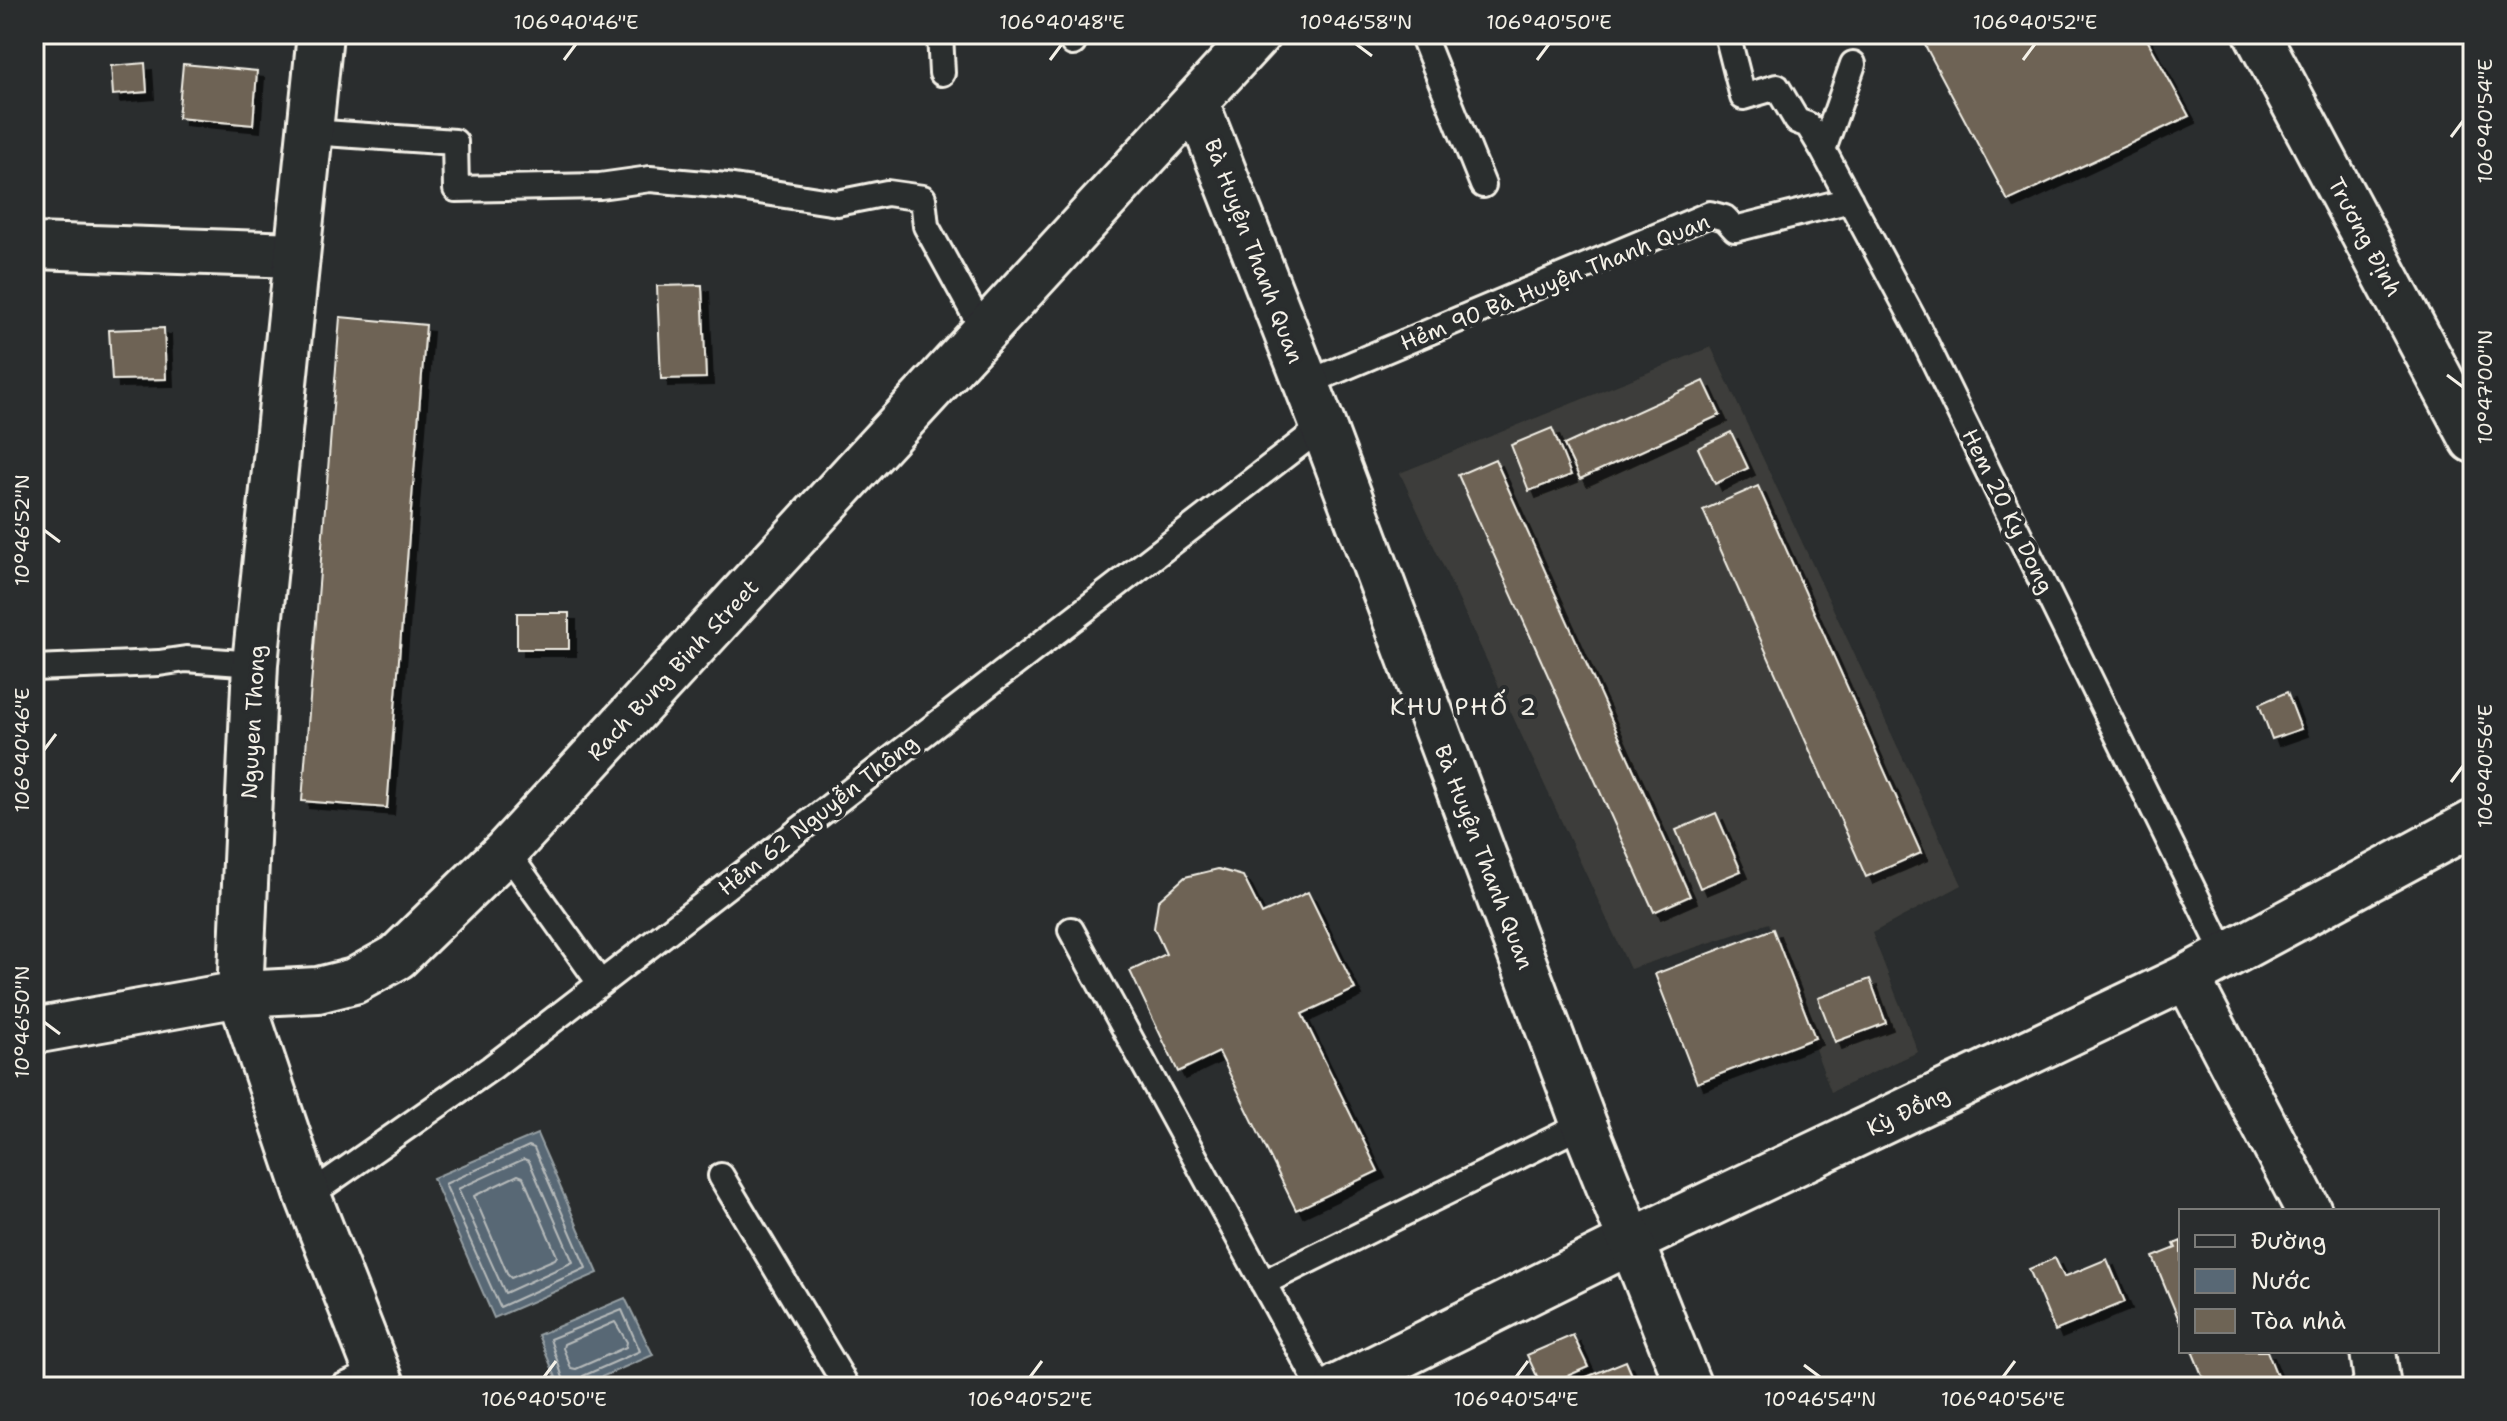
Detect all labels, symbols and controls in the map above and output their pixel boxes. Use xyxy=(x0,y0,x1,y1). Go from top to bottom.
text: 106°40'46"E xyxy=(514,9,638,35)
text: 106°40'48"E xyxy=(999,9,1125,35)
text: 10°46'58"N xyxy=(1300,9,1412,35)
text: 106°40'50"E xyxy=(1486,9,1612,35)
text: 106°40'52"E xyxy=(1973,9,2097,35)
text: 106°40'54"E xyxy=(2472,59,2498,183)
street label: Bà Huyện Thanh Quan xyxy=(1198,134,1310,368)
street label: Trương Định xyxy=(2321,172,2409,302)
street label: Hẻm 90 Bà Huyện Thanh Quan xyxy=(1396,207,1714,357)
text: 10°47'00"N xyxy=(2472,330,2498,444)
street label: Hem 20 Ky Dong xyxy=(1956,424,2060,598)
text: 10°46'52"N xyxy=(9,474,35,586)
street label: Rach Bung Binh Street xyxy=(581,573,765,767)
street label: Nguyen Thong xyxy=(234,644,272,800)
text: 106°40'46"E xyxy=(9,688,35,812)
district label: KHU PHỐ 2 xyxy=(1390,689,1538,723)
text: 106°40'56"E xyxy=(2472,704,2498,828)
street label: Hẻm 62 Nguyễn Thông xyxy=(712,728,924,902)
street label: Bà Huyện Thanh Quan xyxy=(1428,740,1540,974)
text: 10°46'50"N xyxy=(9,965,35,1079)
street label: Kỳ Ðồng xyxy=(1862,1079,1954,1143)
legend xyxy=(2179,1209,2439,1353)
text: Đường xyxy=(2251,1225,2326,1257)
text: Nước xyxy=(2251,1265,2311,1297)
text: Tòa nhà xyxy=(2251,1305,2346,1337)
text: 106°40'50"E xyxy=(481,1386,607,1412)
text: 106°40'52"E xyxy=(968,1386,1092,1412)
text: 106°40'54"E xyxy=(1454,1386,1578,1412)
text: 10°46'54"N xyxy=(1764,1386,1876,1412)
text: 106°40'56"E xyxy=(1941,1386,2065,1412)

